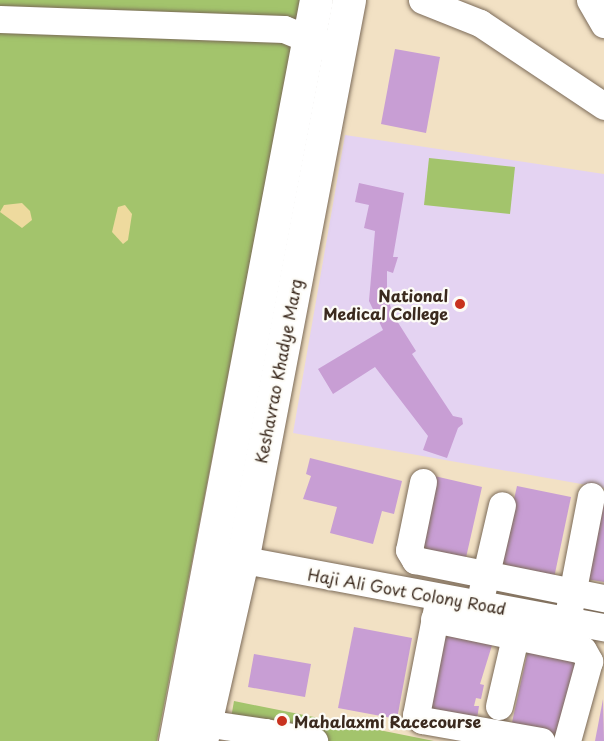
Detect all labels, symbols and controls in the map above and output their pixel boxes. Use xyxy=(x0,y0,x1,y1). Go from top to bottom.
street label: Keshavrao Khadye Marg xyxy=(251,278,305,464)
place label: National Medical College xyxy=(323,285,448,323)
marker: National Medical College xyxy=(453,297,467,311)
street label: Haji Ali Govt Colony Road xyxy=(307,564,507,618)
place label: Mahalaxmi Racecourse xyxy=(294,711,481,731)
marker: Mahalaxmi Racecourse xyxy=(275,714,289,728)

